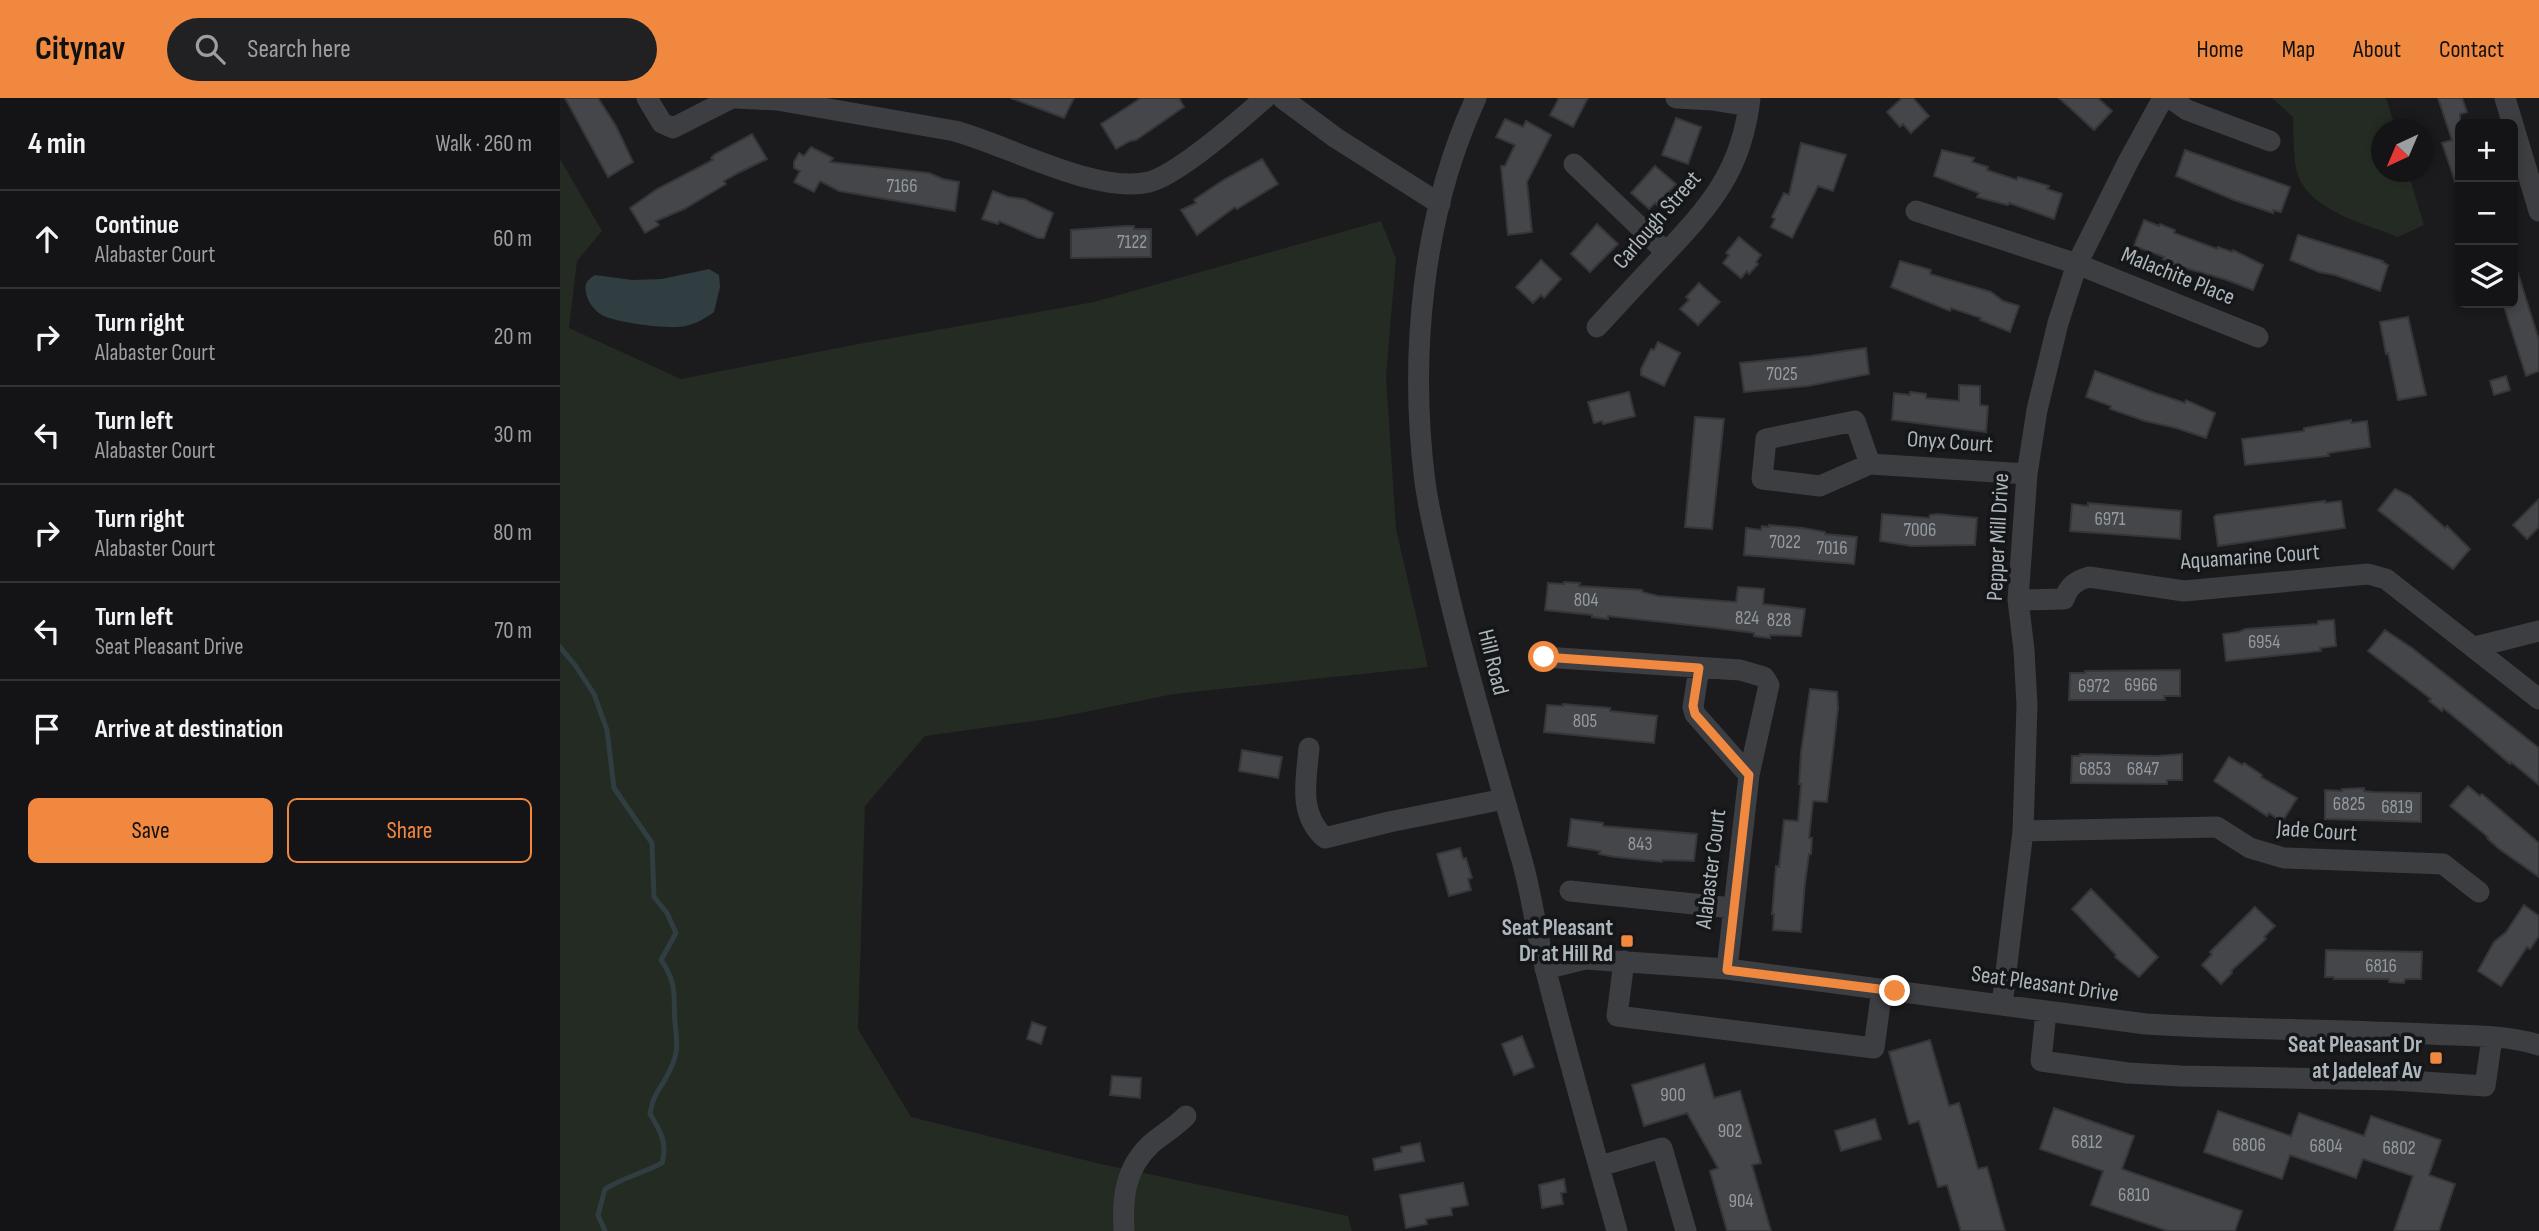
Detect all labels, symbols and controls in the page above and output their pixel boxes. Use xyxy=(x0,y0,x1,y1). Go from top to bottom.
search box xyxy=(167,18,657,81)
text: Citynav xyxy=(35,29,125,69)
icon: search xyxy=(191,30,229,68)
text: Search here xyxy=(247,34,351,65)
text: Home xyxy=(2196,35,2244,64)
text: Map xyxy=(2282,35,2315,64)
text: About xyxy=(2353,35,2401,64)
text: Contact xyxy=(2439,35,2504,64)
north arrow xyxy=(2371,119,2434,182)
map controls xyxy=(2455,119,2518,308)
button: + xyxy=(2455,119,2518,182)
text: 4 min xyxy=(28,126,86,162)
text: Walk · 260 m xyxy=(436,130,532,158)
street label: Carlough Street xyxy=(1607,165,1707,275)
house number: 7166 xyxy=(887,175,917,198)
button: − xyxy=(2455,182,2518,245)
text: Continue xyxy=(95,210,179,241)
icon: ahead xyxy=(28,220,66,258)
text: 60 m xyxy=(493,225,532,253)
house number: 7122 xyxy=(1117,231,1147,254)
text: Alabaster Court xyxy=(95,241,215,269)
street label: Malachite Place xyxy=(2117,241,2239,311)
button: layers xyxy=(2455,245,2518,308)
text: Turn right xyxy=(95,308,184,339)
icon: right xyxy=(28,318,66,356)
text: 20 m xyxy=(494,323,532,351)
text: Alabaster Court xyxy=(95,339,215,367)
house number: 7025 xyxy=(1766,363,1798,386)
text: Turn left xyxy=(95,406,173,437)
icon: left xyxy=(28,416,66,454)
text: 30 m xyxy=(494,421,532,449)
street label: Onyx Court xyxy=(1906,425,1994,459)
text: Alabaster Court xyxy=(95,437,215,465)
street label: Pepper Mill Drive xyxy=(1981,472,2015,602)
text: Turn right xyxy=(95,504,184,535)
house number: 6971 xyxy=(2095,508,2126,531)
icon: right xyxy=(28,514,66,552)
text: 80 m xyxy=(493,519,532,547)
house number: 7006 xyxy=(1904,519,1936,542)
house number: 7022 xyxy=(1769,531,1801,554)
text: Alabaster Court xyxy=(95,535,215,563)
house number: 7016 xyxy=(1817,537,1848,560)
street label: Aquamarine Court xyxy=(2178,538,2321,576)
house number: 804 xyxy=(1574,589,1598,612)
text: Turn left xyxy=(95,602,173,633)
house number: 824 xyxy=(1735,607,1759,630)
house number: 828 xyxy=(1767,609,1791,632)
icon: left xyxy=(28,612,66,650)
text: 70 m xyxy=(494,617,532,645)
street label: Hill Road xyxy=(1471,626,1515,698)
house number: 6954 xyxy=(2248,631,2280,654)
text: Seat Pleasant Drive xyxy=(95,633,244,661)
route start xyxy=(1528,641,1559,672)
house number: 6966 xyxy=(2124,674,2158,697)
house number: 6972 xyxy=(2078,675,2110,698)
icon: arrive xyxy=(28,710,66,748)
house number: 805 xyxy=(1573,710,1597,733)
text: Arrive at destination xyxy=(95,714,283,745)
house number: 6853 xyxy=(2079,758,2111,781)
house number: 6847 xyxy=(2127,758,2160,781)
house number: 6825 xyxy=(2333,793,2365,816)
house number: 6819 xyxy=(2381,796,2413,819)
button: Save xyxy=(28,798,273,863)
button: Share xyxy=(287,798,532,863)
street label: Alabaster Court xyxy=(1690,808,1732,931)
street label: Jade Court xyxy=(2275,814,2358,848)
house number: 843 xyxy=(1628,833,1652,856)
place label: Seat Pleasant Dr at Hill Rd xyxy=(1502,914,1613,968)
marker: Seat Pleasant Dr at Hill Rd xyxy=(1619,933,1635,949)
house number: 6816 xyxy=(2365,955,2397,978)
street label: Seat Pleasant Drive xyxy=(1969,960,2121,1008)
route end xyxy=(1879,975,1910,1006)
place label: Seat Pleasant Dr at Jadeleaf Av xyxy=(2288,1031,2422,1085)
marker: Seat Pleasant Dr at Jadeleaf Av xyxy=(2428,1050,2444,1066)
house number: 900 xyxy=(1660,1084,1686,1107)
house number: 902 xyxy=(1718,1120,1742,1143)
house number: 6812 xyxy=(2071,1131,2103,1154)
house number: 6806 xyxy=(2232,1134,2266,1157)
house number: 6804 xyxy=(2309,1135,2343,1158)
house number: 6802 xyxy=(2383,1137,2415,1160)
house number: 6810 xyxy=(2118,1184,2150,1207)
house number: 904 xyxy=(1729,1190,1753,1213)

